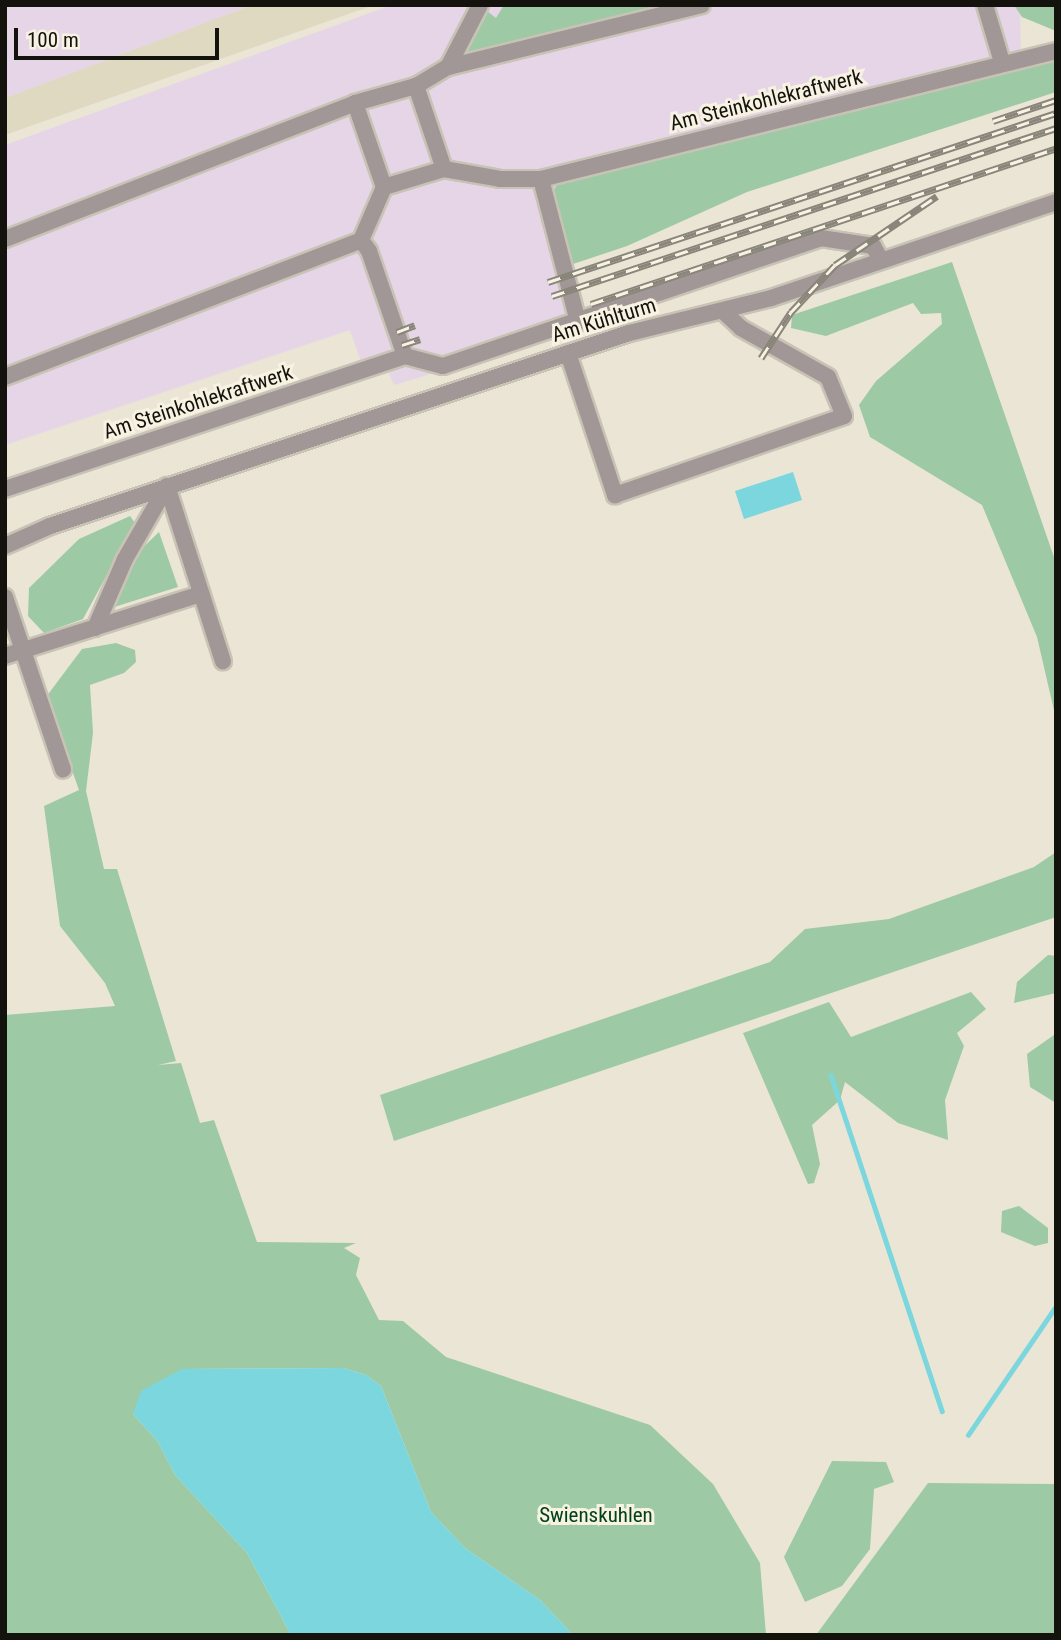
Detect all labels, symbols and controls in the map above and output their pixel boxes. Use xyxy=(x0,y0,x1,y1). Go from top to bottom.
scale bar xyxy=(18,14,222,58)
text: 100 m xyxy=(27,28,79,52)
street label: Am Steinkohlekraftwerk xyxy=(667,64,865,136)
street label: Am Kühlturm xyxy=(549,292,659,348)
street label: Am Steinkohlekraftwerk xyxy=(100,360,296,444)
park label: Swienskuhlen xyxy=(539,1502,653,1528)

